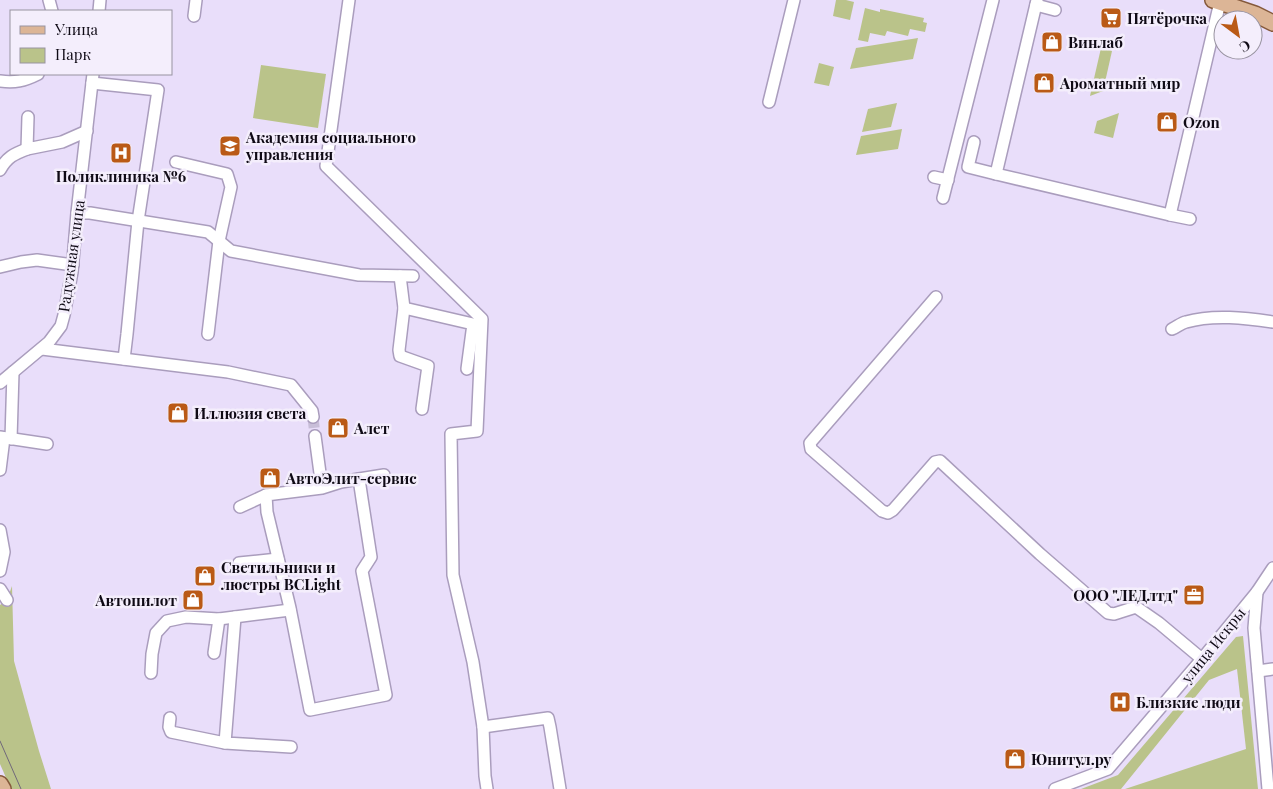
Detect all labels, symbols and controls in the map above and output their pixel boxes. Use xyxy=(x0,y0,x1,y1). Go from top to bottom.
supermarket icon: Пятёрочка xyxy=(1099,6,1123,30)
place label: Пятёрочка xyxy=(1127,8,1207,28)
legend xyxy=(10,10,172,75)
north arrow xyxy=(1213,10,1263,60)
text: Улица xyxy=(54,19,98,39)
shop icon: Винлаб xyxy=(1040,30,1064,54)
place label: Винлаб xyxy=(1068,32,1123,52)
text: С xyxy=(1236,36,1254,57)
text: Парк xyxy=(55,44,91,64)
shop icon: Ароматный мир xyxy=(1032,71,1056,95)
place label: Ароматный мир xyxy=(1059,73,1180,93)
shop icon: Ozon xyxy=(1155,110,1179,134)
place label: Ozon xyxy=(1183,112,1220,132)
place label: Академия социального управления xyxy=(245,127,416,164)
school or university icon: Академия социального управления xyxy=(218,134,242,158)
hospital icon: Поликлиника №6 xyxy=(109,141,133,165)
place label: Поликлиника №6 xyxy=(56,166,186,186)
street label: Радужная улица xyxy=(53,198,89,313)
shop icon: Иллюзия света xyxy=(166,401,190,425)
place label: Иллюзия света xyxy=(194,403,307,423)
shop icon: Алет xyxy=(326,416,350,440)
place label: Алет xyxy=(353,418,390,438)
shop icon: АвтоЭлит-сервис xyxy=(258,466,282,490)
place label: АвтоЭлит-сервис xyxy=(285,468,417,488)
place label: Светильники и люстры BCLight xyxy=(221,557,342,594)
shop icon: Светильники и люстры BCLight xyxy=(193,564,217,588)
office icon: ООО "ЛЕДлтд" xyxy=(1182,583,1206,607)
place label: ООО "ЛЕДлтд" xyxy=(1073,585,1178,605)
shop icon: Автопилот xyxy=(181,588,205,612)
place label: Автопилот xyxy=(95,590,177,610)
street label: улица Искры xyxy=(1176,603,1250,688)
hospital icon: Близкие люди xyxy=(1108,690,1132,714)
place label: Близкие люди xyxy=(1136,692,1241,712)
shop icon: Юнитул.ру xyxy=(1003,747,1027,771)
place label: Юнитул.ру xyxy=(1031,749,1111,769)

